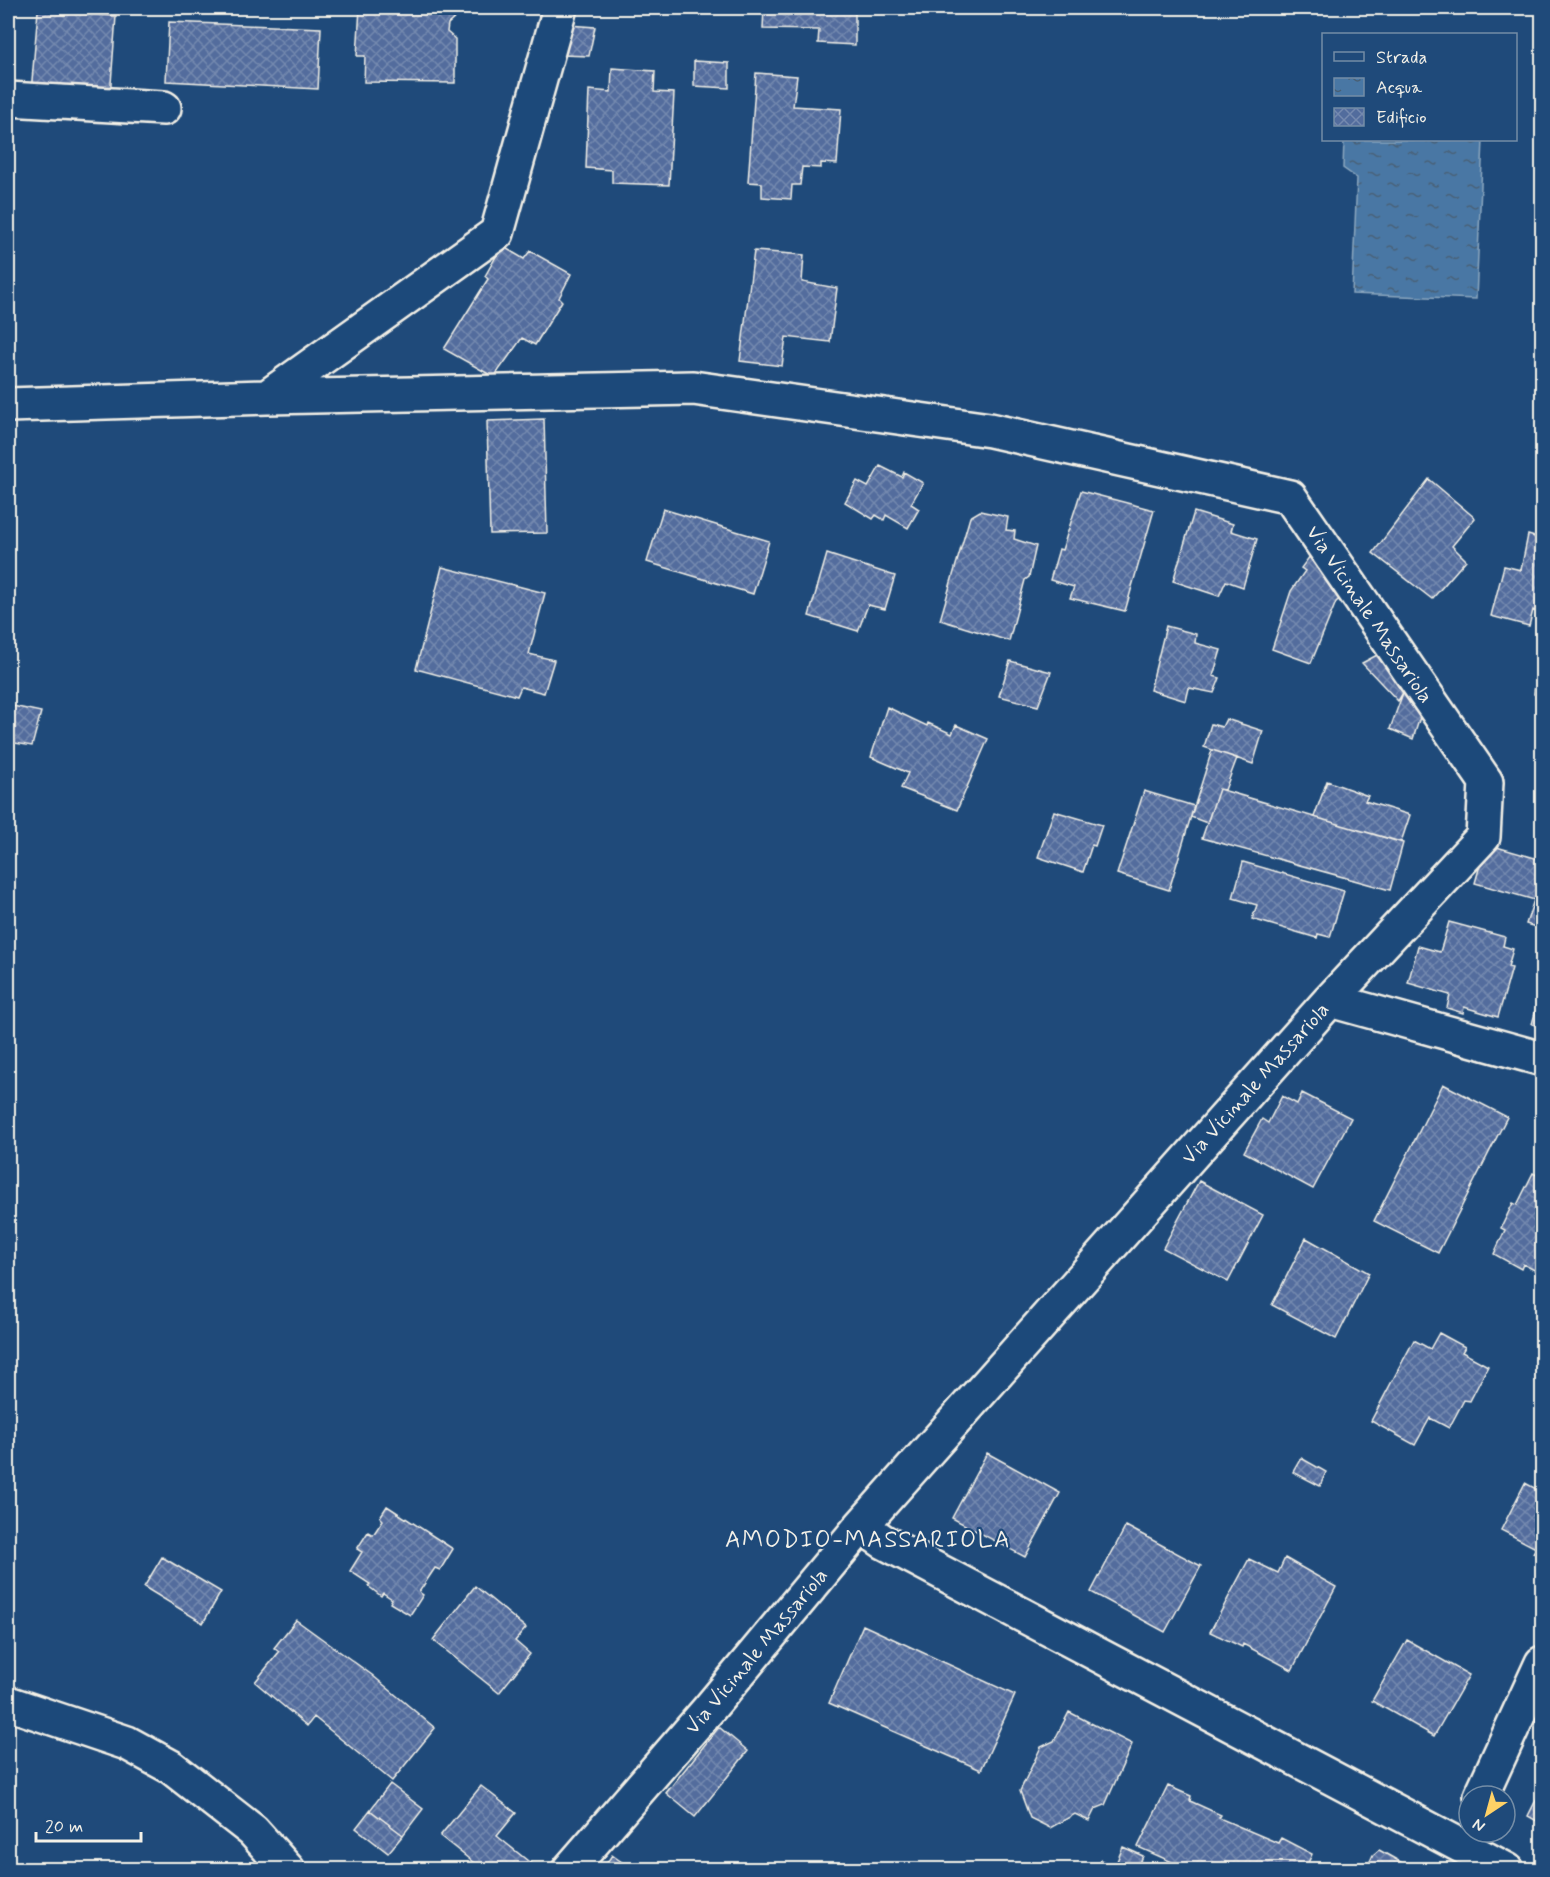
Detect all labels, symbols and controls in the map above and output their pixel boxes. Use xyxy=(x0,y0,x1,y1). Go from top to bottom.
legend xyxy=(1322,33,1517,141)
text: Strada xyxy=(1376,46,1427,70)
text: Acqua xyxy=(1376,76,1422,100)
text: Edificio xyxy=(1376,106,1427,130)
street label: Via Vicinale Massariola xyxy=(1299,520,1439,709)
street label: Via Vicinale Massariola xyxy=(1175,997,1336,1171)
district label: AMODIO-MASSARIOLA xyxy=(725,1525,1011,1556)
street label: Via Vicinale Massariola xyxy=(679,1563,835,1741)
north arrow xyxy=(1457,1784,1517,1844)
scale bar xyxy=(36,1805,141,1843)
text: N xyxy=(1469,1813,1490,1837)
text: 20 m xyxy=(45,1815,83,1839)

